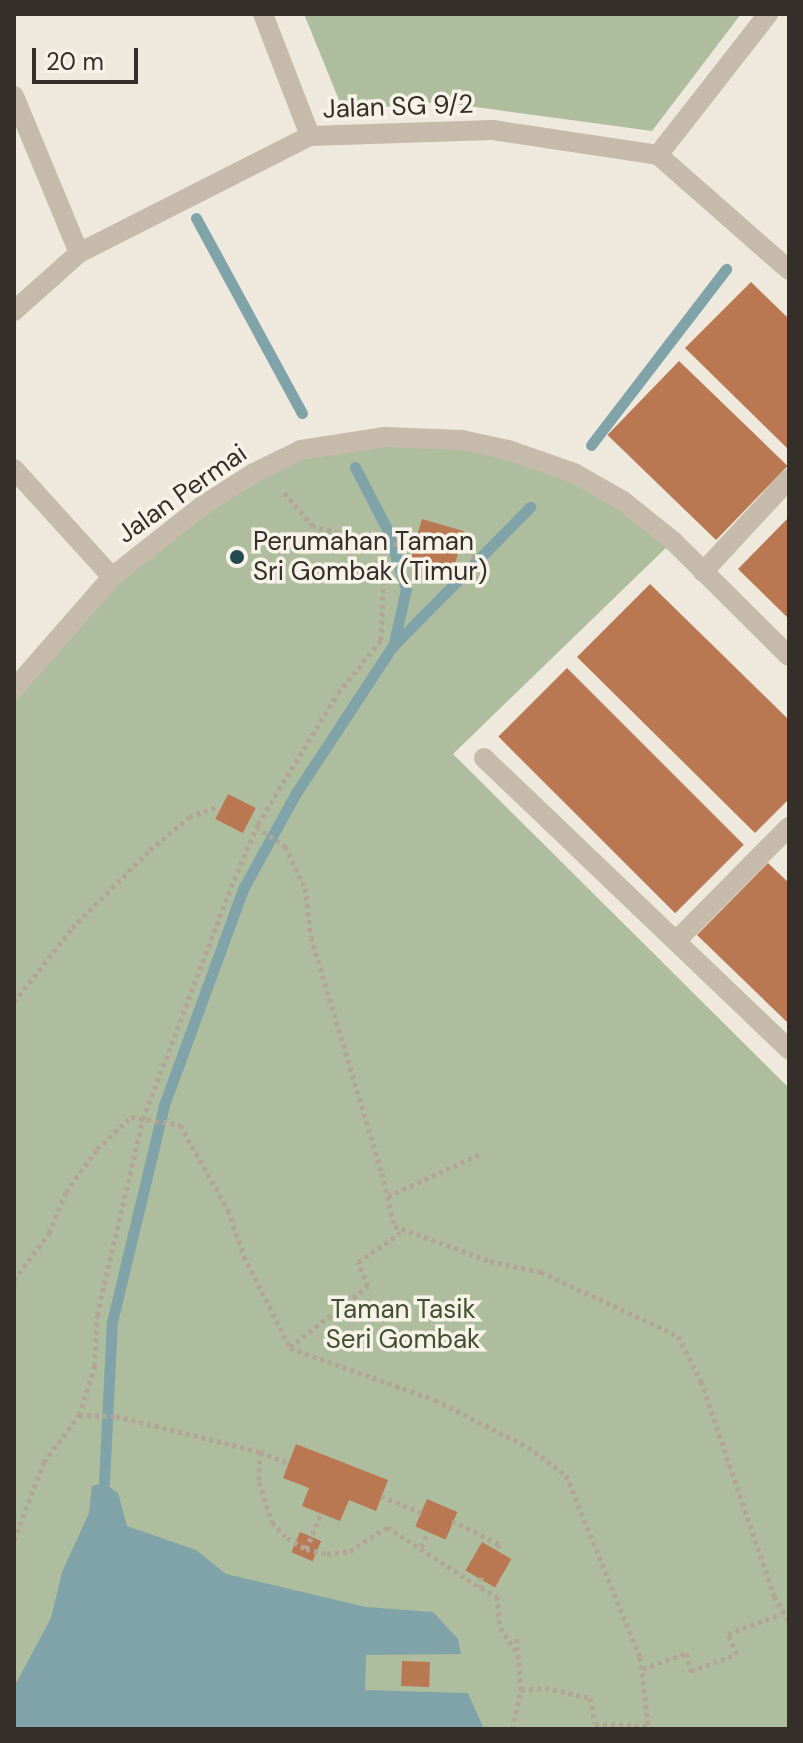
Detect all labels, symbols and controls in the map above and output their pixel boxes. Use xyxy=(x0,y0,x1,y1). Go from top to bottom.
scale bar xyxy=(36,32,142,82)
text: 20 m xyxy=(46,46,104,77)
street label: Jalan SG 9/2 xyxy=(322,89,474,125)
street label: Jalan Permai xyxy=(111,438,253,550)
place label: Perumahan Taman Sri Gombak (Timur) xyxy=(253,526,487,588)
marker: Perumahan Taman Sri Gombak (Timur) xyxy=(228,548,246,566)
park label: Taman Tasik Seri Gombak xyxy=(326,1294,480,1356)

